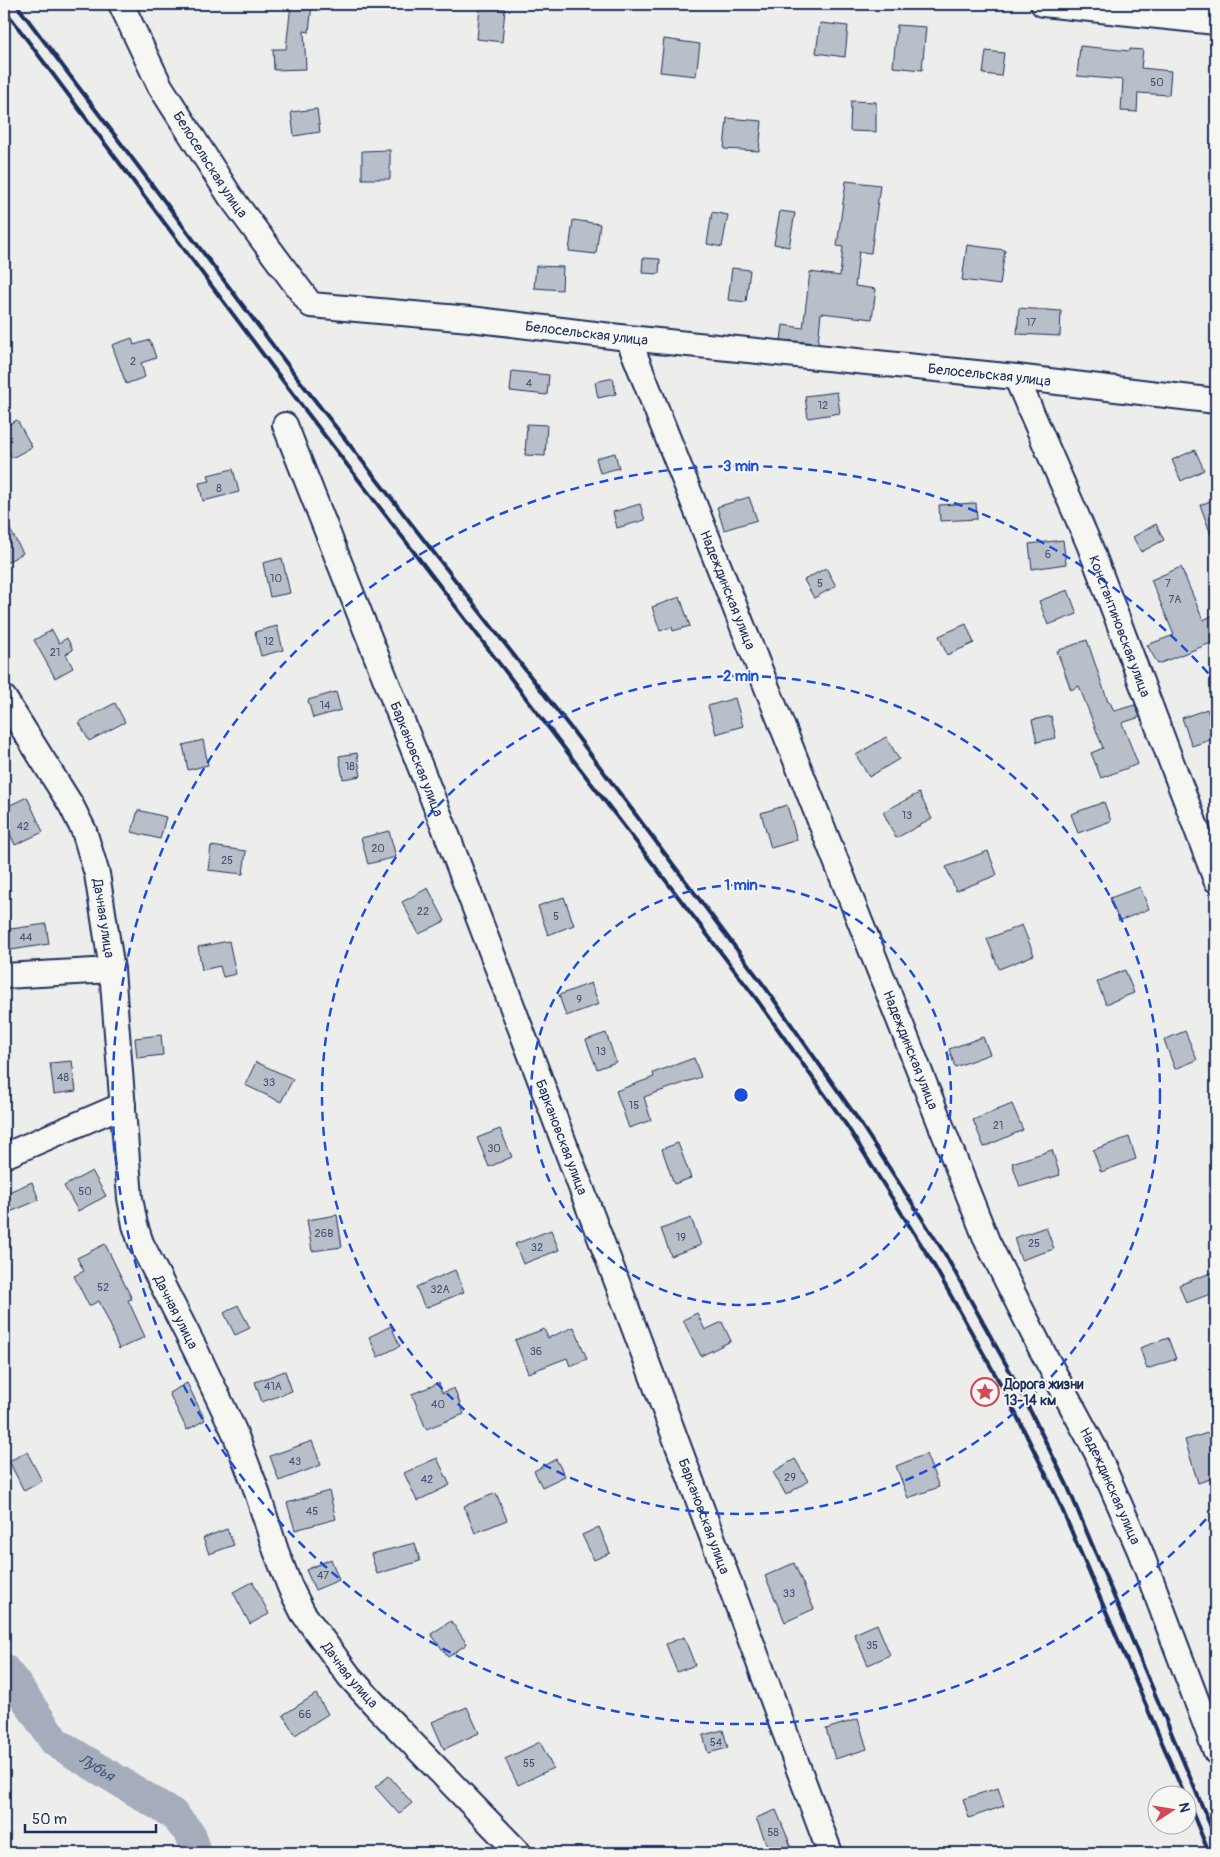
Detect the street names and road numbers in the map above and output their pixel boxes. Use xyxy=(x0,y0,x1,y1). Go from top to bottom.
street label: Белосельская улица xyxy=(169,108,251,221)
street label: Белосельская улица xyxy=(524,318,649,349)
street label: Белосельская улица xyxy=(927,360,1052,390)
street label: Надеждинская улица xyxy=(696,528,759,652)
street label: Константиновская улица xyxy=(1085,553,1154,699)
street label: Баркановская улица xyxy=(386,699,447,819)
street label: Дачная улица xyxy=(89,876,118,959)
street label: Надеждинская улица xyxy=(879,988,942,1112)
street label: Баркановская улица xyxy=(532,1077,591,1197)
street label: Дачная улица xyxy=(150,1272,201,1352)
street label: Надеждинская улица xyxy=(1076,1425,1144,1547)
street label: Баркановская улица xyxy=(675,1456,733,1577)
street label: Дачная улица xyxy=(317,1638,382,1712)

